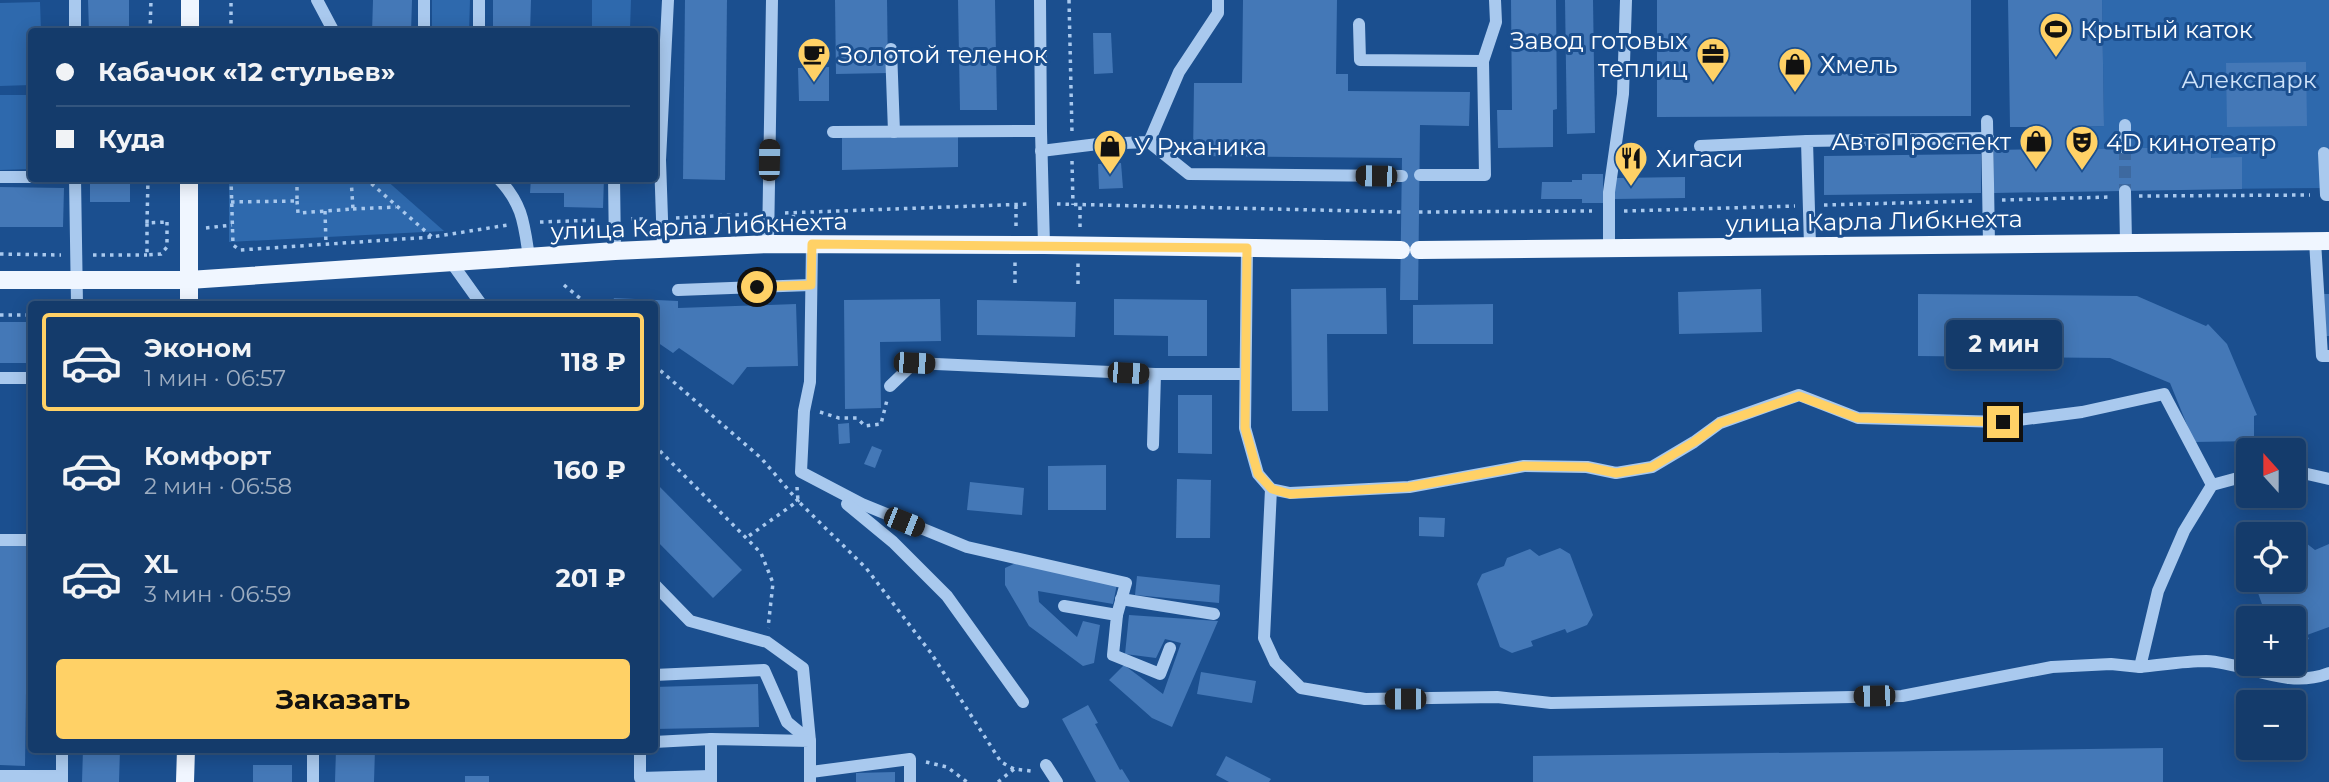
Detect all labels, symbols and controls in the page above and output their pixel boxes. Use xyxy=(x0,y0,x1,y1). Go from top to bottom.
sports icon: Крытый каток xyxy=(2037,10,2075,59)
place label: Крытый каток xyxy=(2080,15,2253,44)
place label: Завод готовых теплиц xyxy=(1510,26,1688,83)
cafe icon: Золотой теленок xyxy=(795,35,833,84)
office icon: Завод готовых теплиц xyxy=(1694,35,1732,84)
place label: Золотой теленок xyxy=(838,40,1048,69)
shop icon: Хмель xyxy=(1776,45,1814,94)
place label: Хмель xyxy=(1820,50,1898,79)
text: Кабачок «12 стульев» xyxy=(98,56,395,88)
park label: Алекспарк xyxy=(2181,65,2317,94)
shop icon: АвтоПроспект xyxy=(2017,122,2055,171)
text: Куда xyxy=(98,123,165,155)
theatre icon: 4D кинотеатр xyxy=(2063,123,2101,172)
shop icon: У Ржаника xyxy=(1091,127,1129,176)
place label: АвтоПроспект xyxy=(1831,127,2012,156)
place label: 4D кинотеатр xyxy=(2106,128,2276,157)
place label: У Ржаника xyxy=(1134,132,1267,161)
car xyxy=(759,139,780,181)
restaurant icon: Хигаси xyxy=(1612,139,1650,188)
place label: Хигаси xyxy=(1656,144,1743,173)
car xyxy=(1355,165,1398,187)
street label: улица Карла Либкнехта xyxy=(1724,204,2023,238)
street label: улица Карла Либкнехта xyxy=(549,206,848,246)
route start xyxy=(741,271,773,303)
callout: 2 мин xyxy=(1945,320,2061,370)
text: 2 мин xyxy=(1968,330,2040,358)
icon: car xyxy=(60,331,123,394)
text: Эконом xyxy=(144,332,252,364)
text: 118 ₽ xyxy=(561,346,626,378)
car xyxy=(893,351,936,375)
car xyxy=(1107,361,1150,385)
text: 1 мин · 06:57 xyxy=(144,364,286,392)
route end xyxy=(1987,406,2019,438)
north arrow xyxy=(2236,438,2306,508)
map controls xyxy=(2236,438,2306,760)
icon: car xyxy=(60,439,123,502)
text: Комфорт xyxy=(144,440,271,472)
text: 160 ₽ xyxy=(554,454,626,486)
text: 2 мин · 06:58 xyxy=(144,472,292,500)
car xyxy=(881,504,928,540)
button: locate xyxy=(2236,522,2306,592)
icon: car xyxy=(60,547,123,610)
text: XL xyxy=(144,548,178,580)
text: 201 ₽ xyxy=(555,562,626,594)
text: 3 мин · 06:59 xyxy=(144,580,292,608)
button: + xyxy=(2236,606,2306,676)
button: Заказать xyxy=(56,659,630,739)
car xyxy=(1853,685,1896,707)
car xyxy=(1385,689,1427,710)
button: − xyxy=(2236,690,2306,760)

